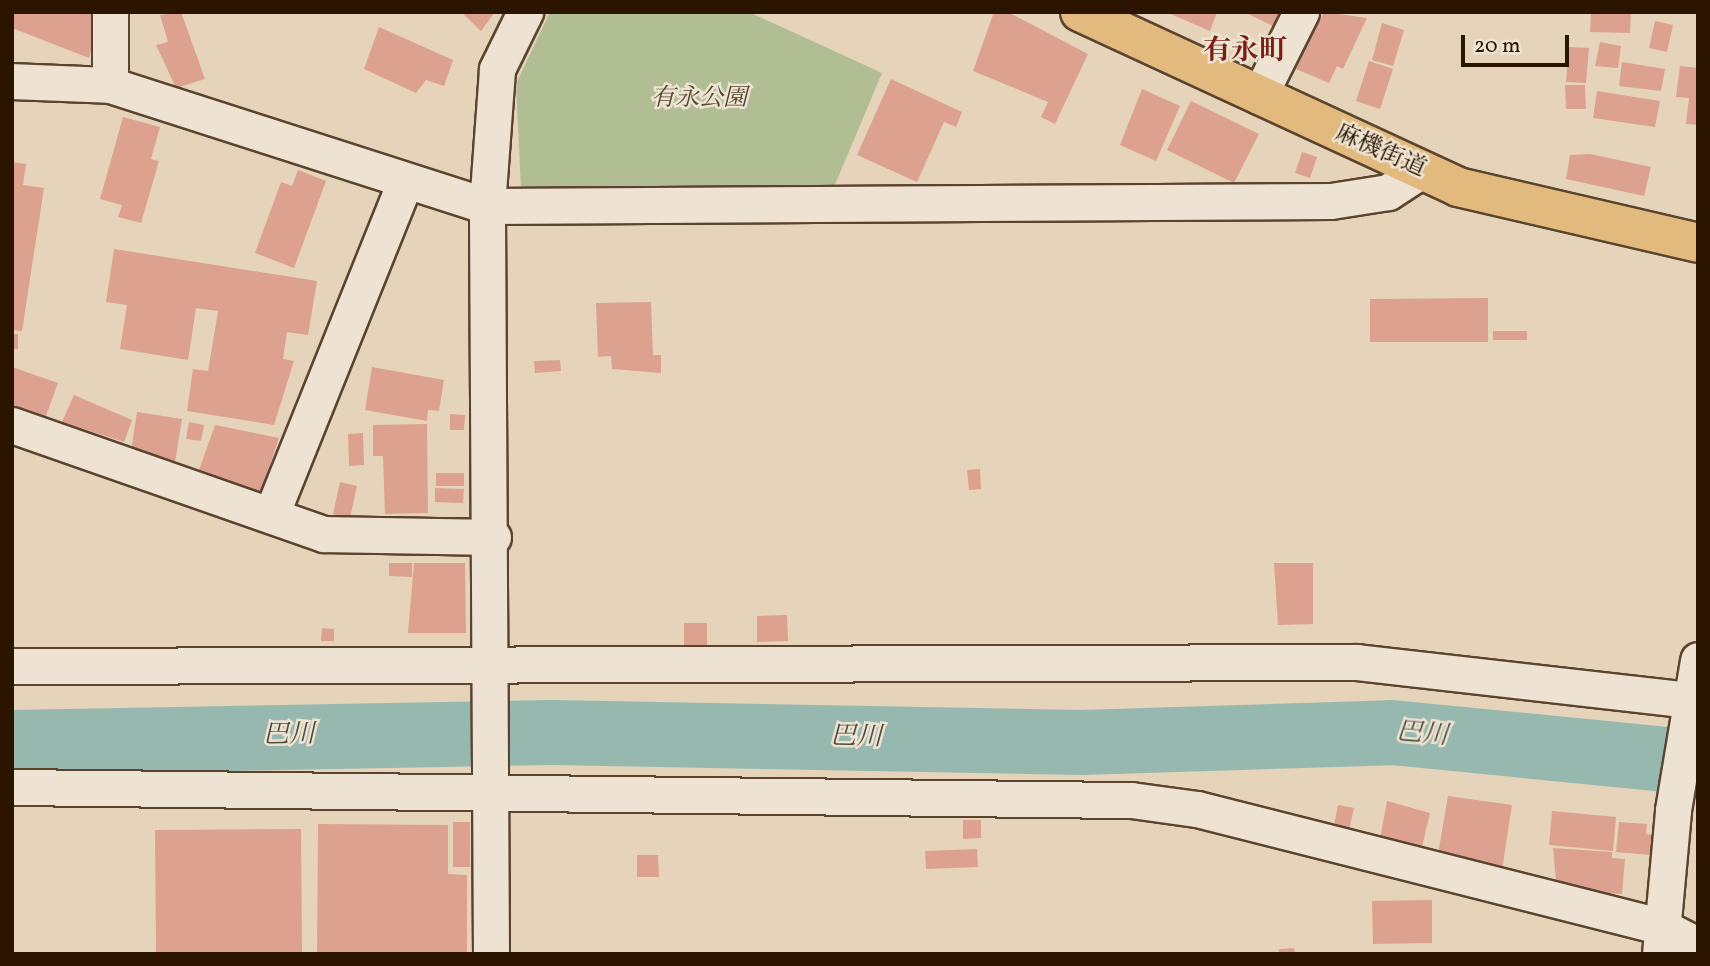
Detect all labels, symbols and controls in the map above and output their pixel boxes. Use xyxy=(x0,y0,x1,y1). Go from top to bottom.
scale bar xyxy=(1465,21,1574,65)
text: 20 m xyxy=(1474,32,1520,61)
district label: 有永町 xyxy=(1203,35,1287,69)
park label: 有永公園 xyxy=(651,86,747,114)
street label: 麻機街道 xyxy=(1330,119,1430,185)
water label: 巴川 xyxy=(1395,717,1449,753)
water label: 巴川 xyxy=(263,720,315,752)
water label: 巴川 xyxy=(830,722,882,754)

